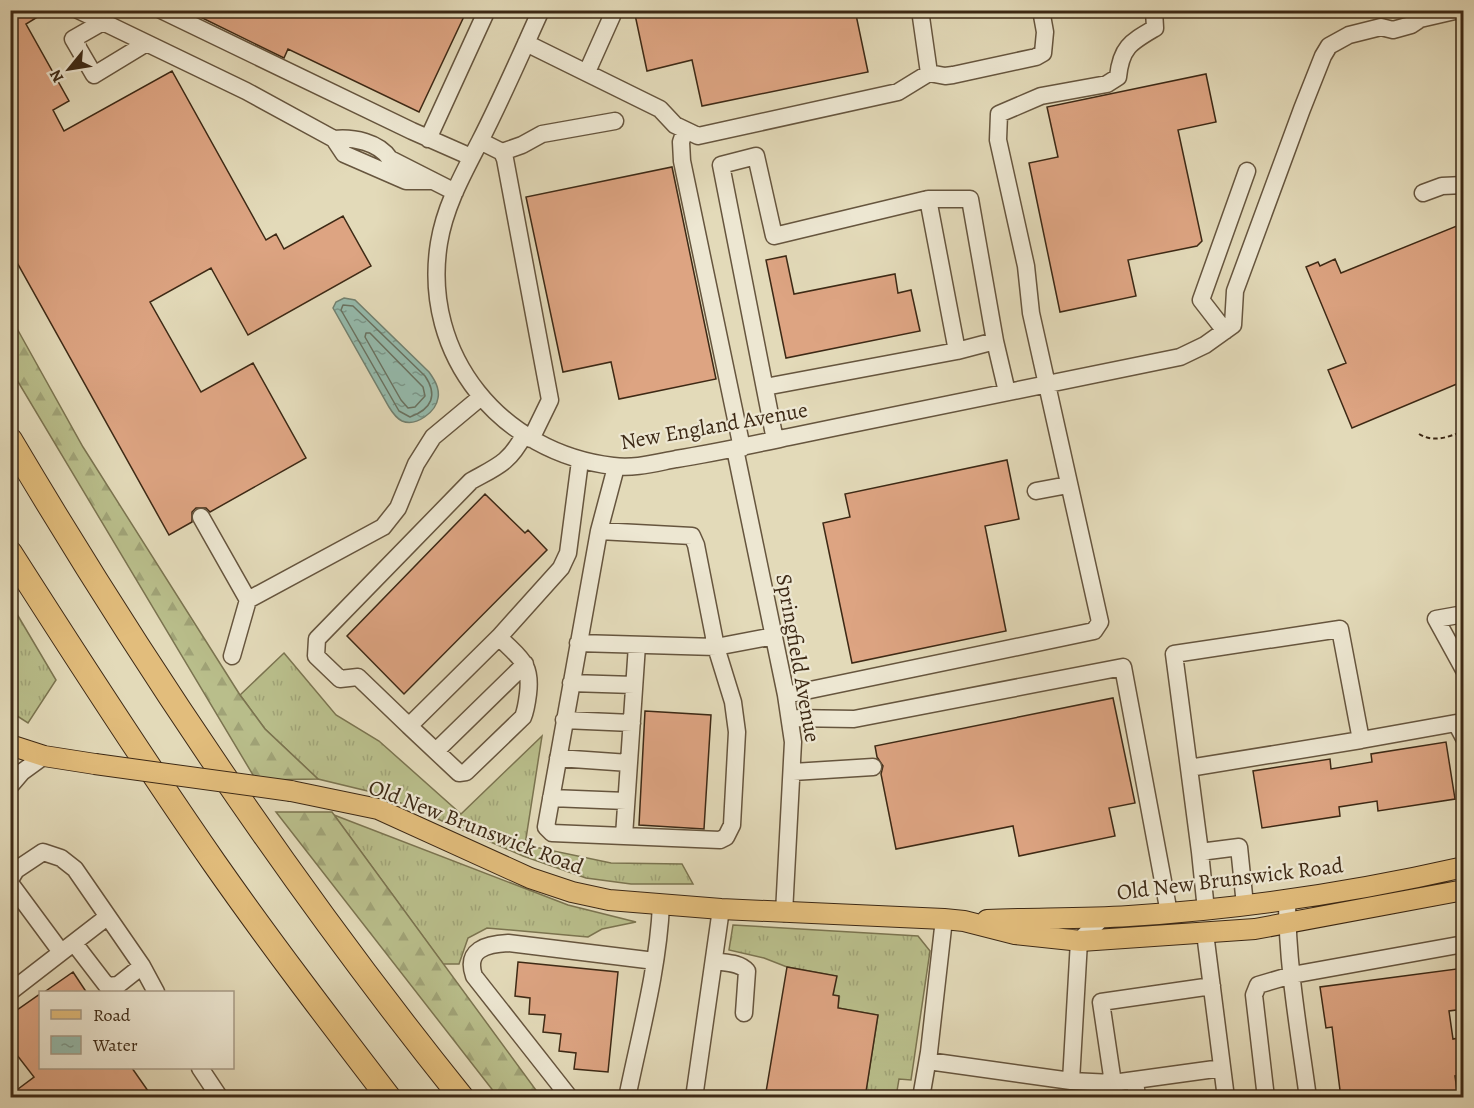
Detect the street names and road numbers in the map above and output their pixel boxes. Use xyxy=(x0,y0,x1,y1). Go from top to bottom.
street label: New England Avenue xyxy=(618,395,810,457)
street label: Springfield Avenue xyxy=(768,571,828,745)
street label: Old New Brunswick Road xyxy=(364,772,588,882)
street label: Old New Brunswick Road xyxy=(1115,850,1345,908)

